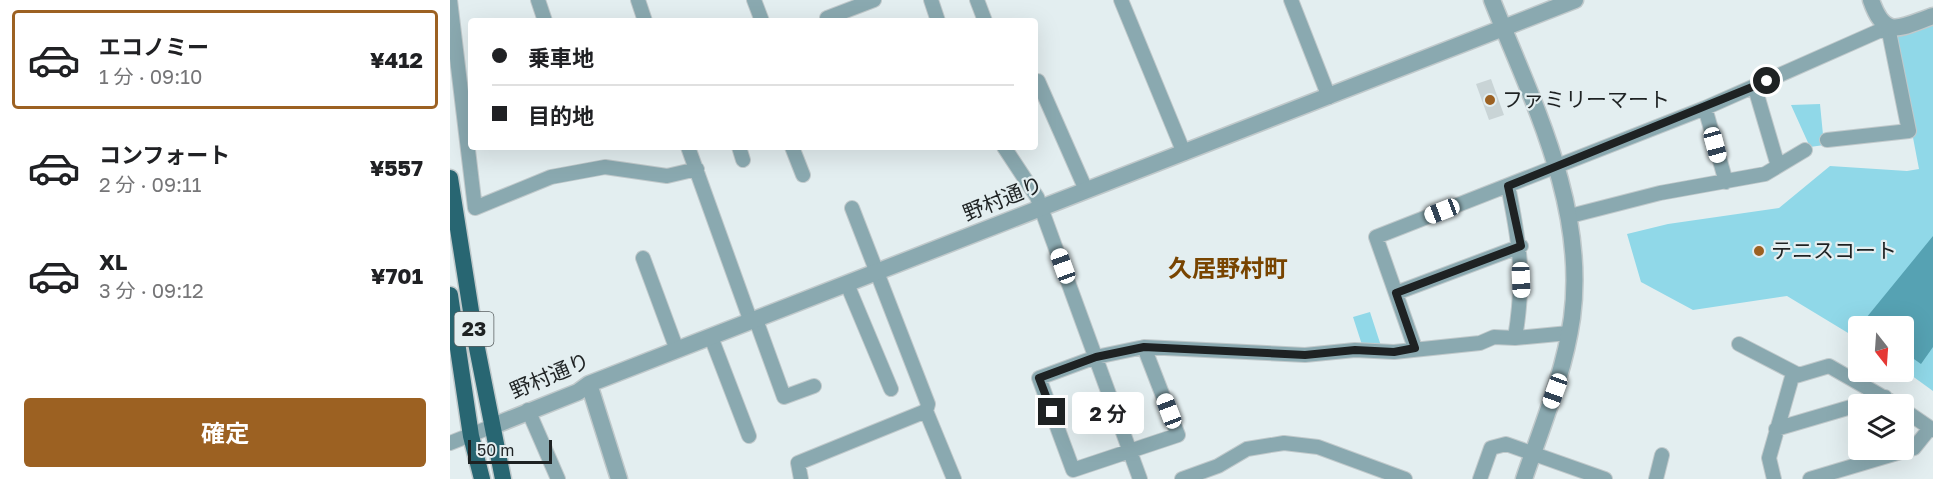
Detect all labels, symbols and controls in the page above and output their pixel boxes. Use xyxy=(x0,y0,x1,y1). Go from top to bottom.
icon: car xyxy=(27,33,81,87)
text: エコノミー xyxy=(99,33,209,60)
text: 乗車地 xyxy=(528,44,594,71)
text: ¥412 xyxy=(370,46,423,73)
text: 1 分 · 09:10 xyxy=(99,64,202,88)
route start xyxy=(1753,67,1780,94)
place label: ファミリーマート xyxy=(1502,86,1670,112)
marker: ファミリーマート xyxy=(1483,93,1497,107)
text: 目的地 xyxy=(528,102,594,129)
car xyxy=(1702,125,1728,165)
icon: car xyxy=(27,141,81,195)
text: コンフォート xyxy=(99,141,230,168)
text: ¥557 xyxy=(370,154,423,181)
street label: 野村通り xyxy=(959,170,1046,226)
text: 2 分 · 09:11 xyxy=(99,172,202,196)
car xyxy=(1422,196,1462,226)
place label: テニスコート xyxy=(1771,237,1897,263)
marker: テニスコート xyxy=(1752,244,1766,258)
car xyxy=(1048,246,1078,286)
text: XL xyxy=(99,248,127,275)
icon: car xyxy=(27,249,81,303)
district label: 久居野村町 xyxy=(1168,253,1288,282)
text: ¥701 xyxy=(371,262,423,289)
car xyxy=(1511,262,1531,298)
text: 3 分 · 09:12 xyxy=(99,278,204,302)
road number: 23 xyxy=(454,312,494,346)
north arrow xyxy=(1848,316,1914,382)
map controls xyxy=(1848,316,1914,460)
street label: 野村通り xyxy=(506,347,593,403)
car xyxy=(1540,371,1570,411)
callout: 2 分 xyxy=(1073,391,1145,433)
car xyxy=(1154,391,1184,431)
button: layers xyxy=(1848,394,1914,460)
button: 確定 xyxy=(24,398,426,467)
route end xyxy=(1038,398,1065,425)
text: 2 分 xyxy=(1089,401,1127,425)
scale bar xyxy=(468,437,552,464)
text: 50 m xyxy=(477,440,514,460)

